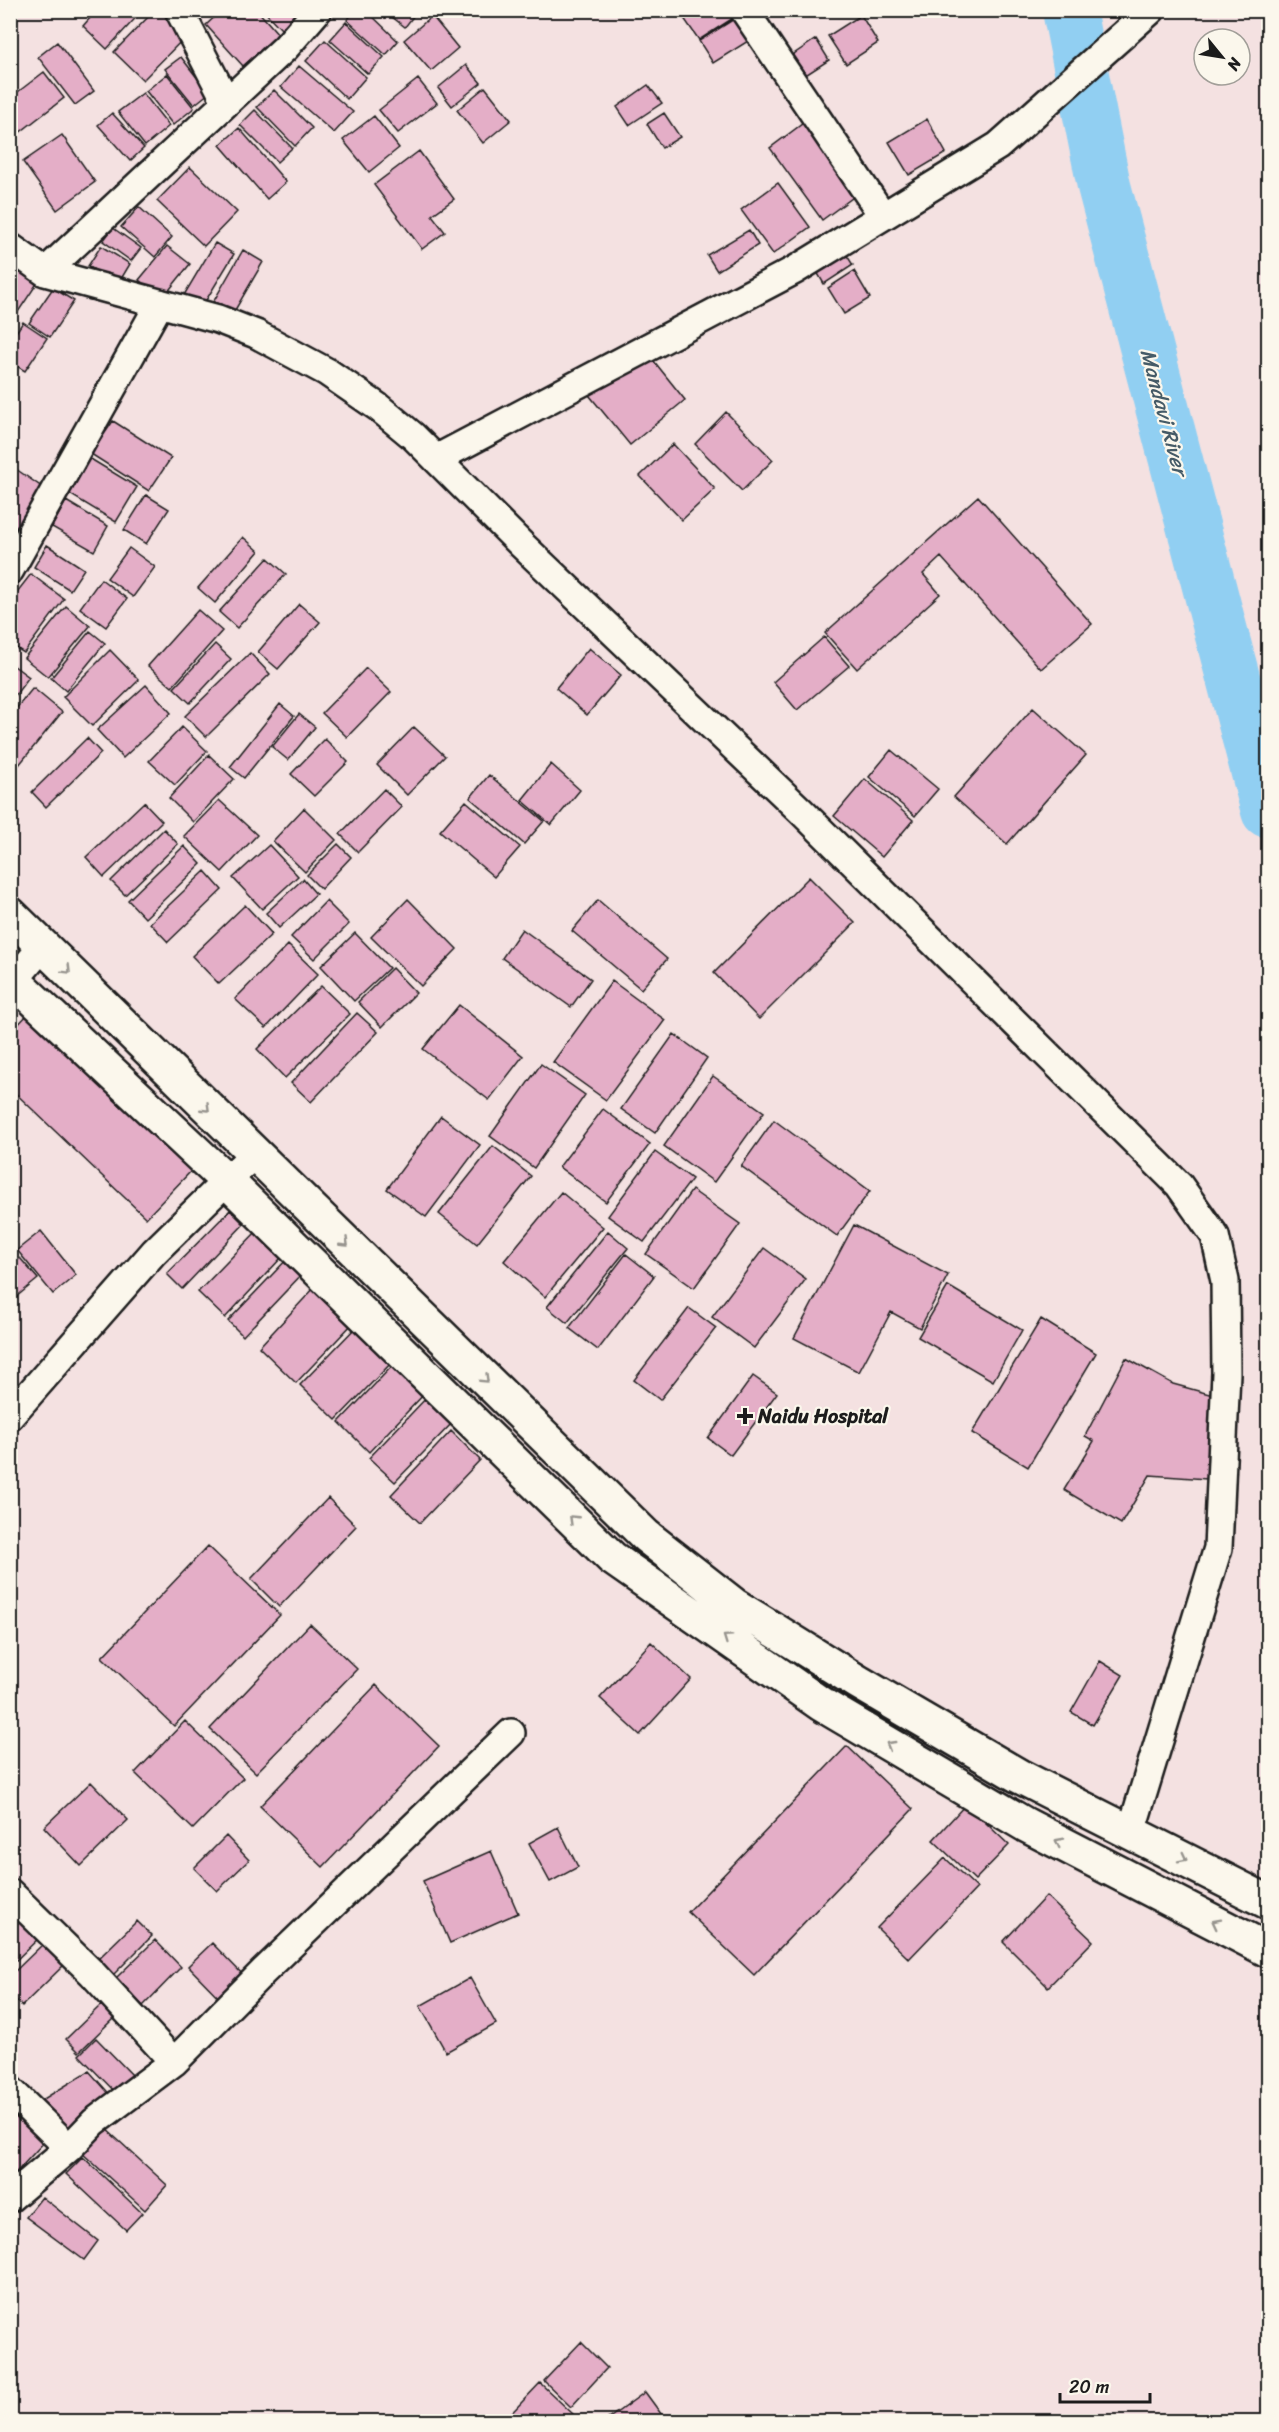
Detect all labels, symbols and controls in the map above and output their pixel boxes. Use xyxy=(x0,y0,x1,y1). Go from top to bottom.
north arrow xyxy=(1192,27,1252,87)
text: N xyxy=(1219,51,1250,77)
water label: Mandavi River xyxy=(1129,345,1200,484)
one-way arrow xyxy=(60,964,71,974)
one-way arrow xyxy=(198,1100,209,1111)
one-way arrow xyxy=(338,1236,349,1247)
one-way arrow xyxy=(478,1372,489,1383)
place label: Naidu Hospital xyxy=(757,1399,889,1434)
marker: Naidu Hospital xyxy=(736,1407,754,1425)
one-way arrow xyxy=(569,1516,580,1527)
one-way arrow xyxy=(722,1634,733,1645)
one-way arrow xyxy=(886,1741,896,1752)
one-way arrow xyxy=(1054,1838,1065,1849)
one-way arrow xyxy=(1177,1851,1188,1863)
one-way arrow xyxy=(1212,1919,1223,1931)
scale bar xyxy=(1060,2366,1150,2404)
text: 20 m xyxy=(1069,2371,1109,2403)

